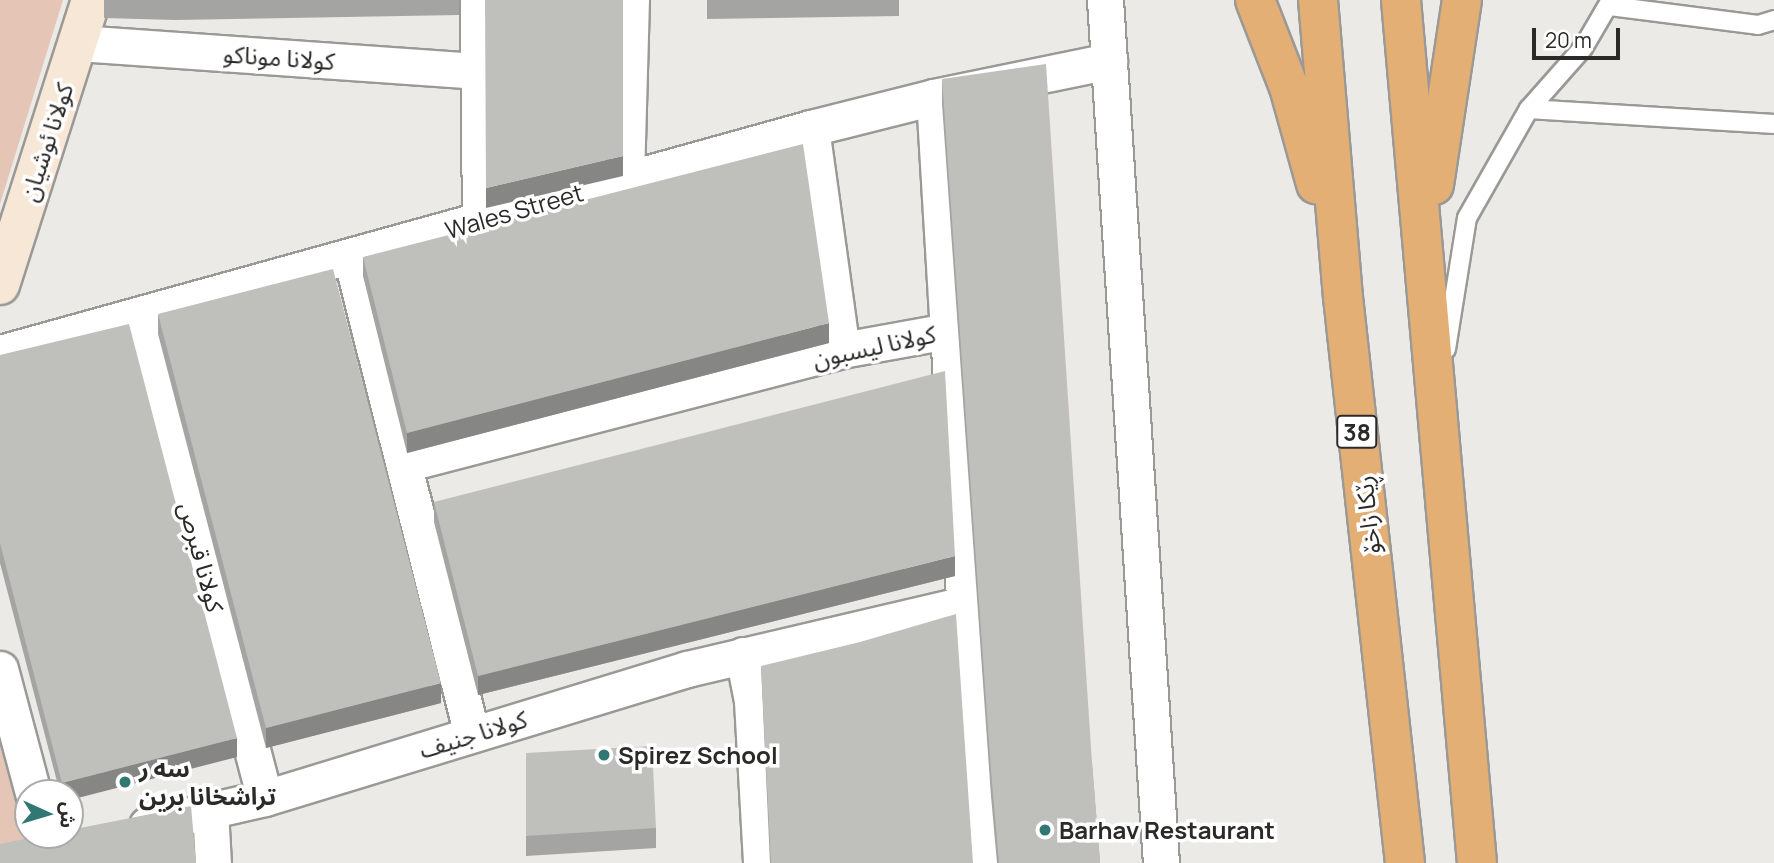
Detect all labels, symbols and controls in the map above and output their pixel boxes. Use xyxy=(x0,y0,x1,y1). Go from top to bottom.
scale bar xyxy=(1536,14,1624,58)
text: 20 m xyxy=(1545,26,1592,54)
street label: كولانا موناكو xyxy=(222,39,336,75)
street label: كولانا ئوشيان xyxy=(13,79,79,205)
street label: Wales Street xyxy=(442,178,586,244)
street label: كولانا ليسبون xyxy=(810,319,938,373)
road number: 38 xyxy=(1336,412,1378,452)
street label: ڕێکا زاخۆ xyxy=(1349,474,1385,556)
street label: كولانا قبرص xyxy=(174,499,230,615)
street label: كولانا جنيف xyxy=(416,704,530,764)
place label: Spirez School xyxy=(618,741,778,769)
marker: Spirez School xyxy=(596,747,612,763)
place label: سه ر تراشخانا برين xyxy=(139,754,276,810)
marker: سه ر تراشخانا برين xyxy=(117,774,133,790)
north arrow xyxy=(14,779,84,849)
text: ش xyxy=(54,801,82,829)
place label: Barhav Restaurant xyxy=(1059,816,1275,844)
marker: Barhav Restaurant xyxy=(1037,822,1053,838)

